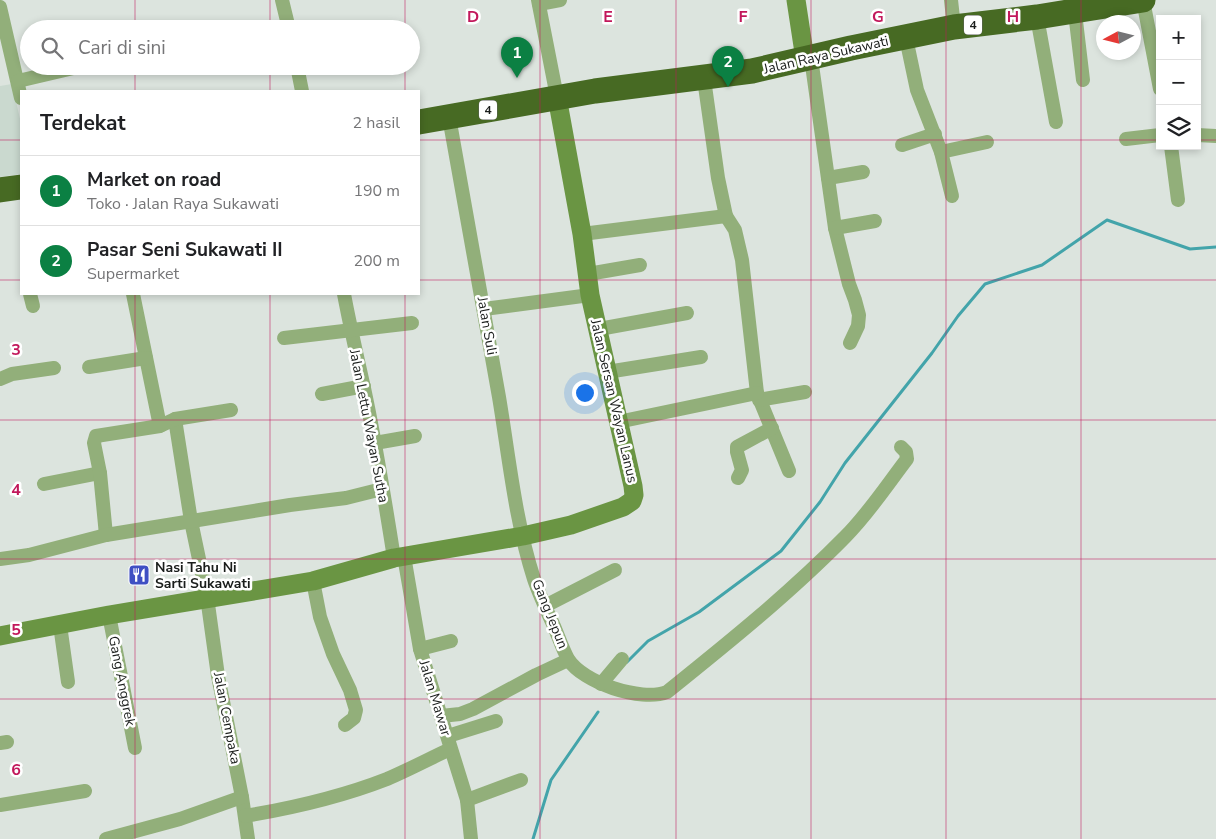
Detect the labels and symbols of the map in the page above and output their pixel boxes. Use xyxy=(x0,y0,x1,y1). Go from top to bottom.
text: D xyxy=(467,6,479,28)
text: E xyxy=(603,6,613,28)
text: F xyxy=(739,6,748,28)
text: G xyxy=(872,6,884,28)
text: H xyxy=(1007,6,1019,28)
north arrow xyxy=(1096,15,1141,60)
road number: 4 xyxy=(964,16,982,34)
street label: Jalan Raya Sukawati xyxy=(761,31,890,79)
pin: 1 xyxy=(501,37,533,78)
pin: 2 xyxy=(712,46,744,87)
road number: 4 xyxy=(479,100,497,120)
street label: Jalan Suli xyxy=(472,294,501,357)
street label: Jalan Sersan Wayan Lanus xyxy=(586,316,642,485)
text: 3 xyxy=(11,339,21,361)
street label: Jalan Lettu Wayan Sutha xyxy=(345,347,393,504)
your location xyxy=(572,380,598,406)
text: 4 xyxy=(11,479,21,501)
place label: Nasi Tahu Ni Sarti Sukawati xyxy=(155,558,250,593)
restaurant icon: Nasi Tahu Ni Sarti Sukawati xyxy=(127,563,151,587)
street label: Gang Jepun xyxy=(527,576,573,652)
text: 5 xyxy=(11,619,21,641)
street label: Gang Anggrek xyxy=(104,634,140,729)
street label: Jalan Mawar xyxy=(414,657,456,738)
street label: Jalan Cempaka xyxy=(209,669,245,766)
text: 6 xyxy=(11,759,21,781)

